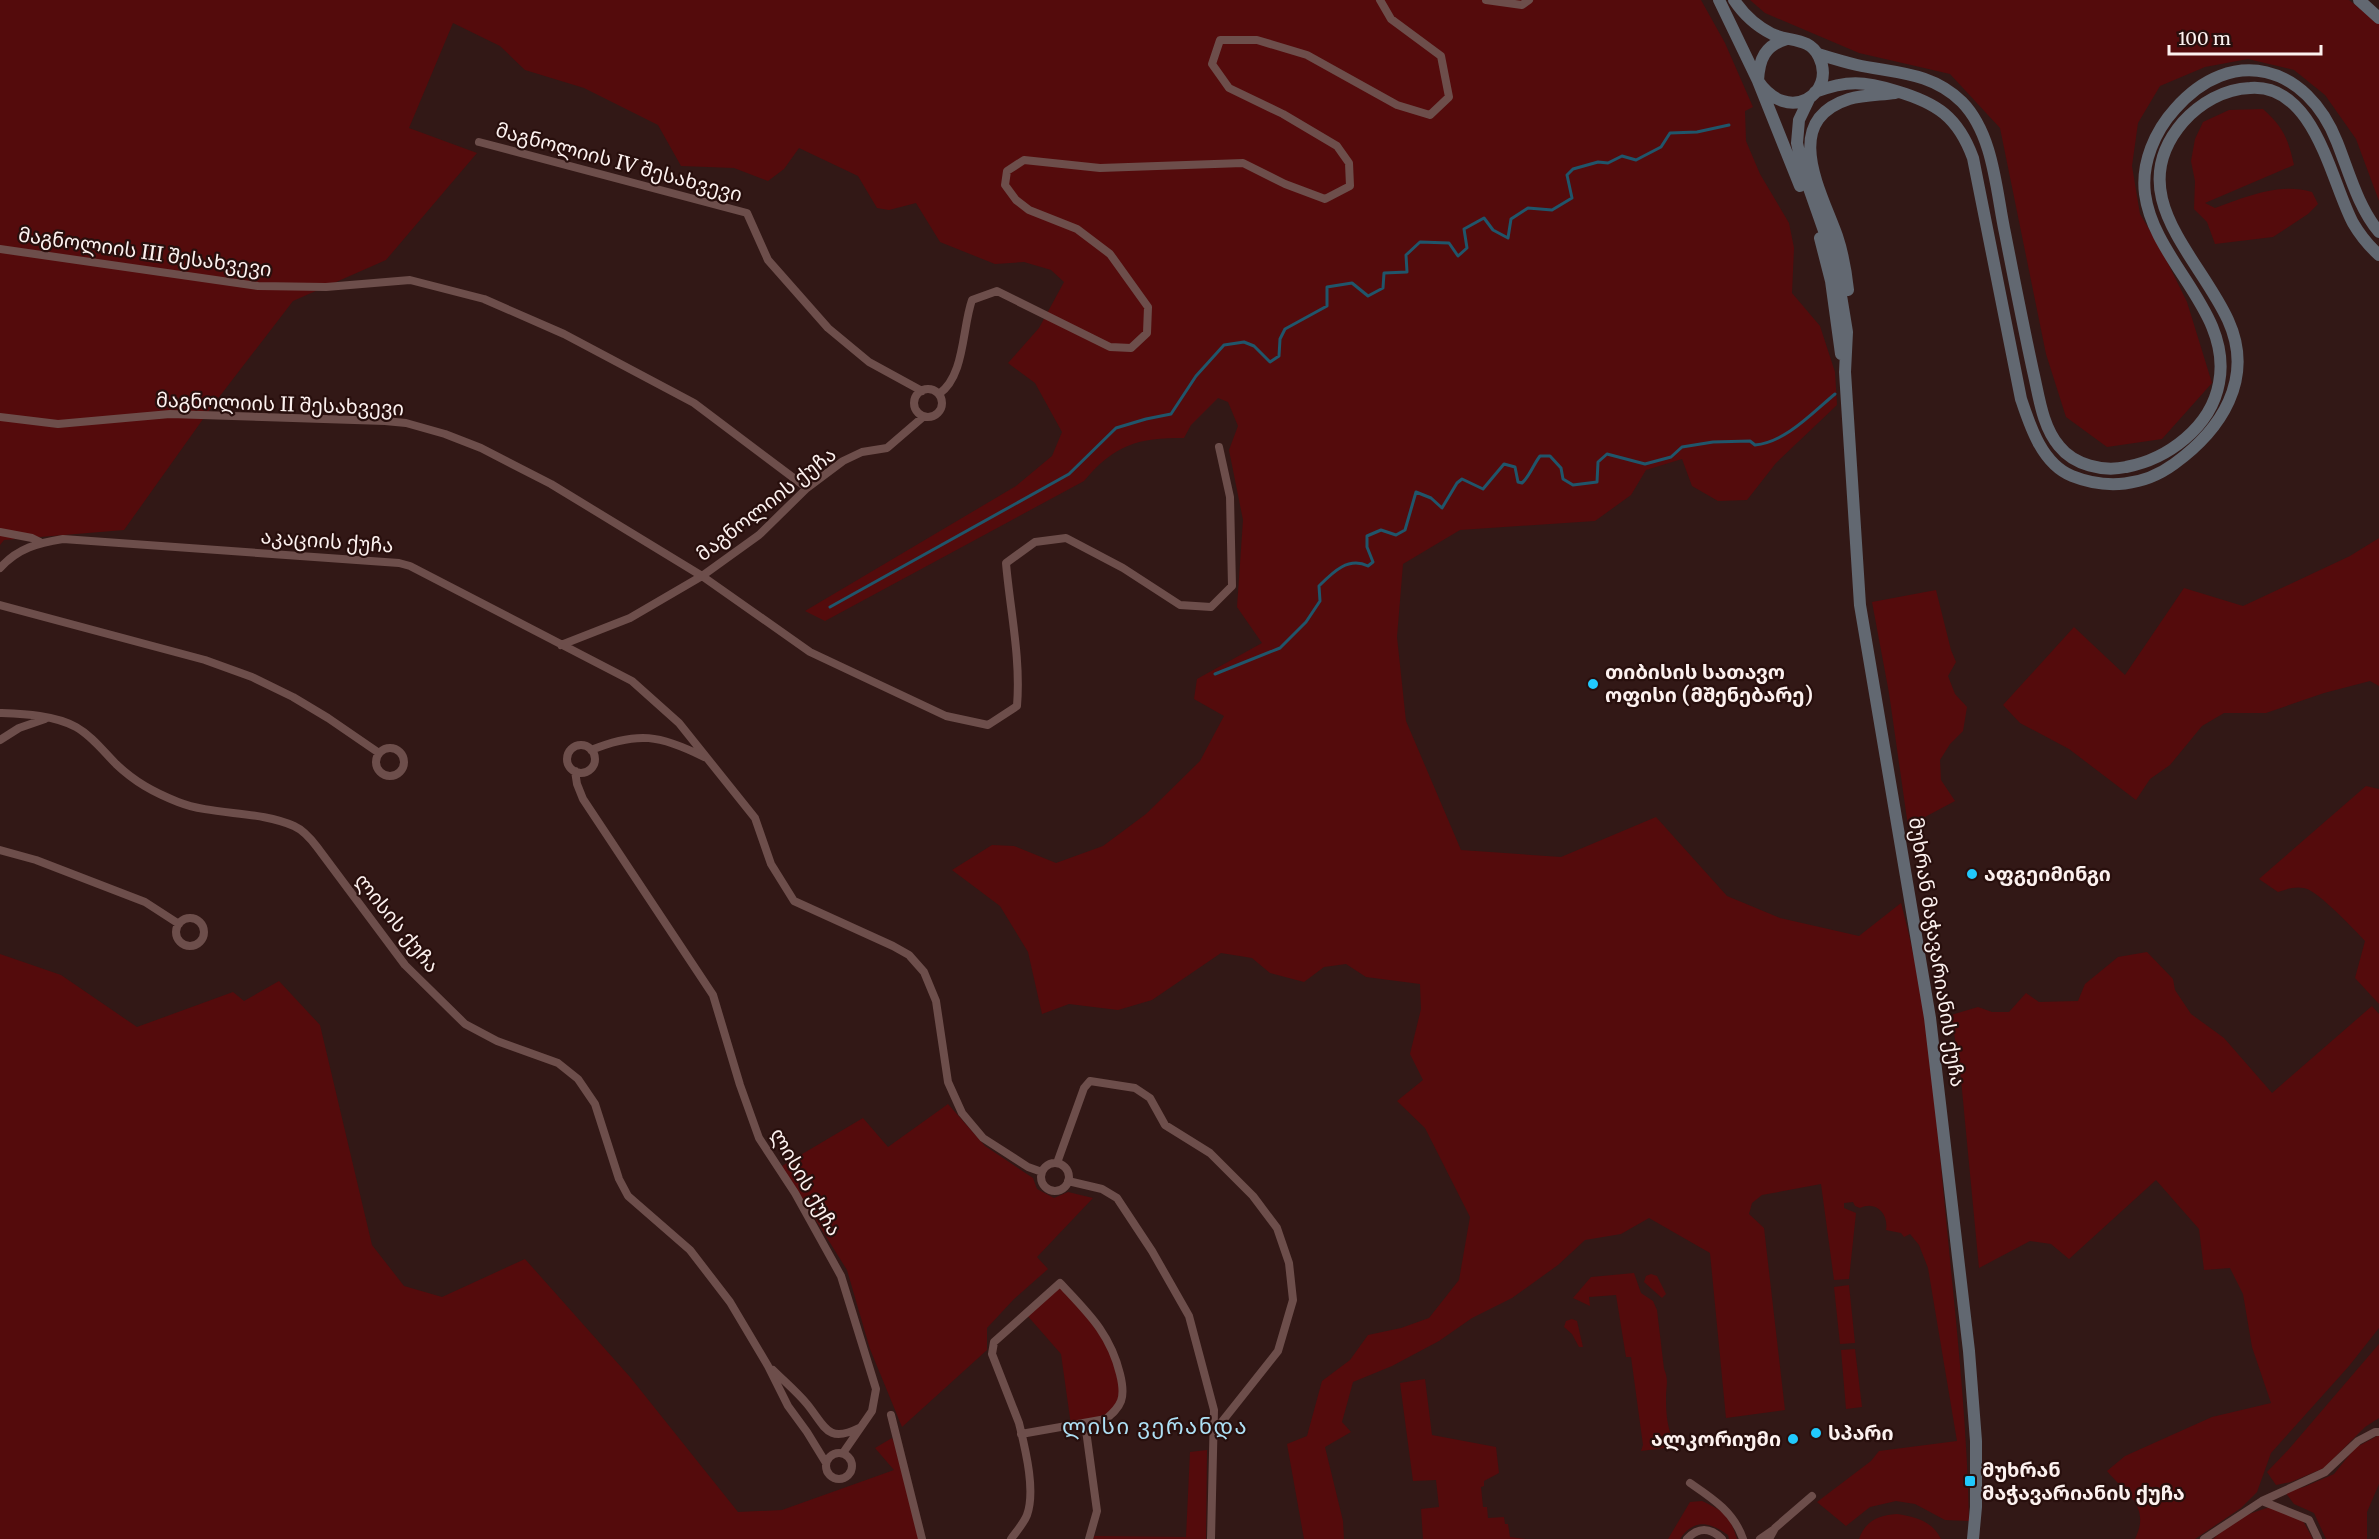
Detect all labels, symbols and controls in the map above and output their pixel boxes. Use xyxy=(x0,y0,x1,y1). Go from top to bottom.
scale bar xyxy=(2169,18,2320,56)
text: 100 m xyxy=(2178,27,2231,50)
street label: მაგნოლიის IV შესახვევი xyxy=(493,117,745,207)
street label: მაგნოლიის III შესახვევი xyxy=(17,221,273,283)
street label: მაგნოლიის II შესახვევი xyxy=(156,387,404,421)
street label: მაგნოლიის ქუჩა xyxy=(691,441,841,567)
street label: აკაციის ქუჩა xyxy=(260,523,394,558)
place label: თიბისის სათავო ოფისი (მშენებარე) xyxy=(1605,659,1813,707)
marker: თიბისის სათავო ოფისი (მშენებარე) xyxy=(1586,677,1600,691)
street label: მუხრან მაჭავარიანის ქუჩა xyxy=(1904,815,1971,1089)
place label: აფგეიმინგი xyxy=(1984,861,2111,886)
marker: აფგეიმინგი xyxy=(1965,867,1979,881)
street label: ლისის ქუჩა xyxy=(349,868,445,978)
street label: ლისის ქუჩა xyxy=(765,1123,847,1241)
district label: ლისი ვერანდა xyxy=(1062,1412,1248,1440)
place label: სპარი xyxy=(1828,1420,1894,1445)
place label: ალკორიუმი xyxy=(1651,1426,1781,1451)
marker: სპარი xyxy=(1809,1426,1823,1440)
marker: ალკორიუმი xyxy=(1786,1432,1800,1446)
place label: მუხრან მაჭავარიანის ქუჩა xyxy=(1982,1457,2185,1505)
marker: მუხრან მაჭავარიანის ქუჩა xyxy=(1963,1474,1977,1488)

